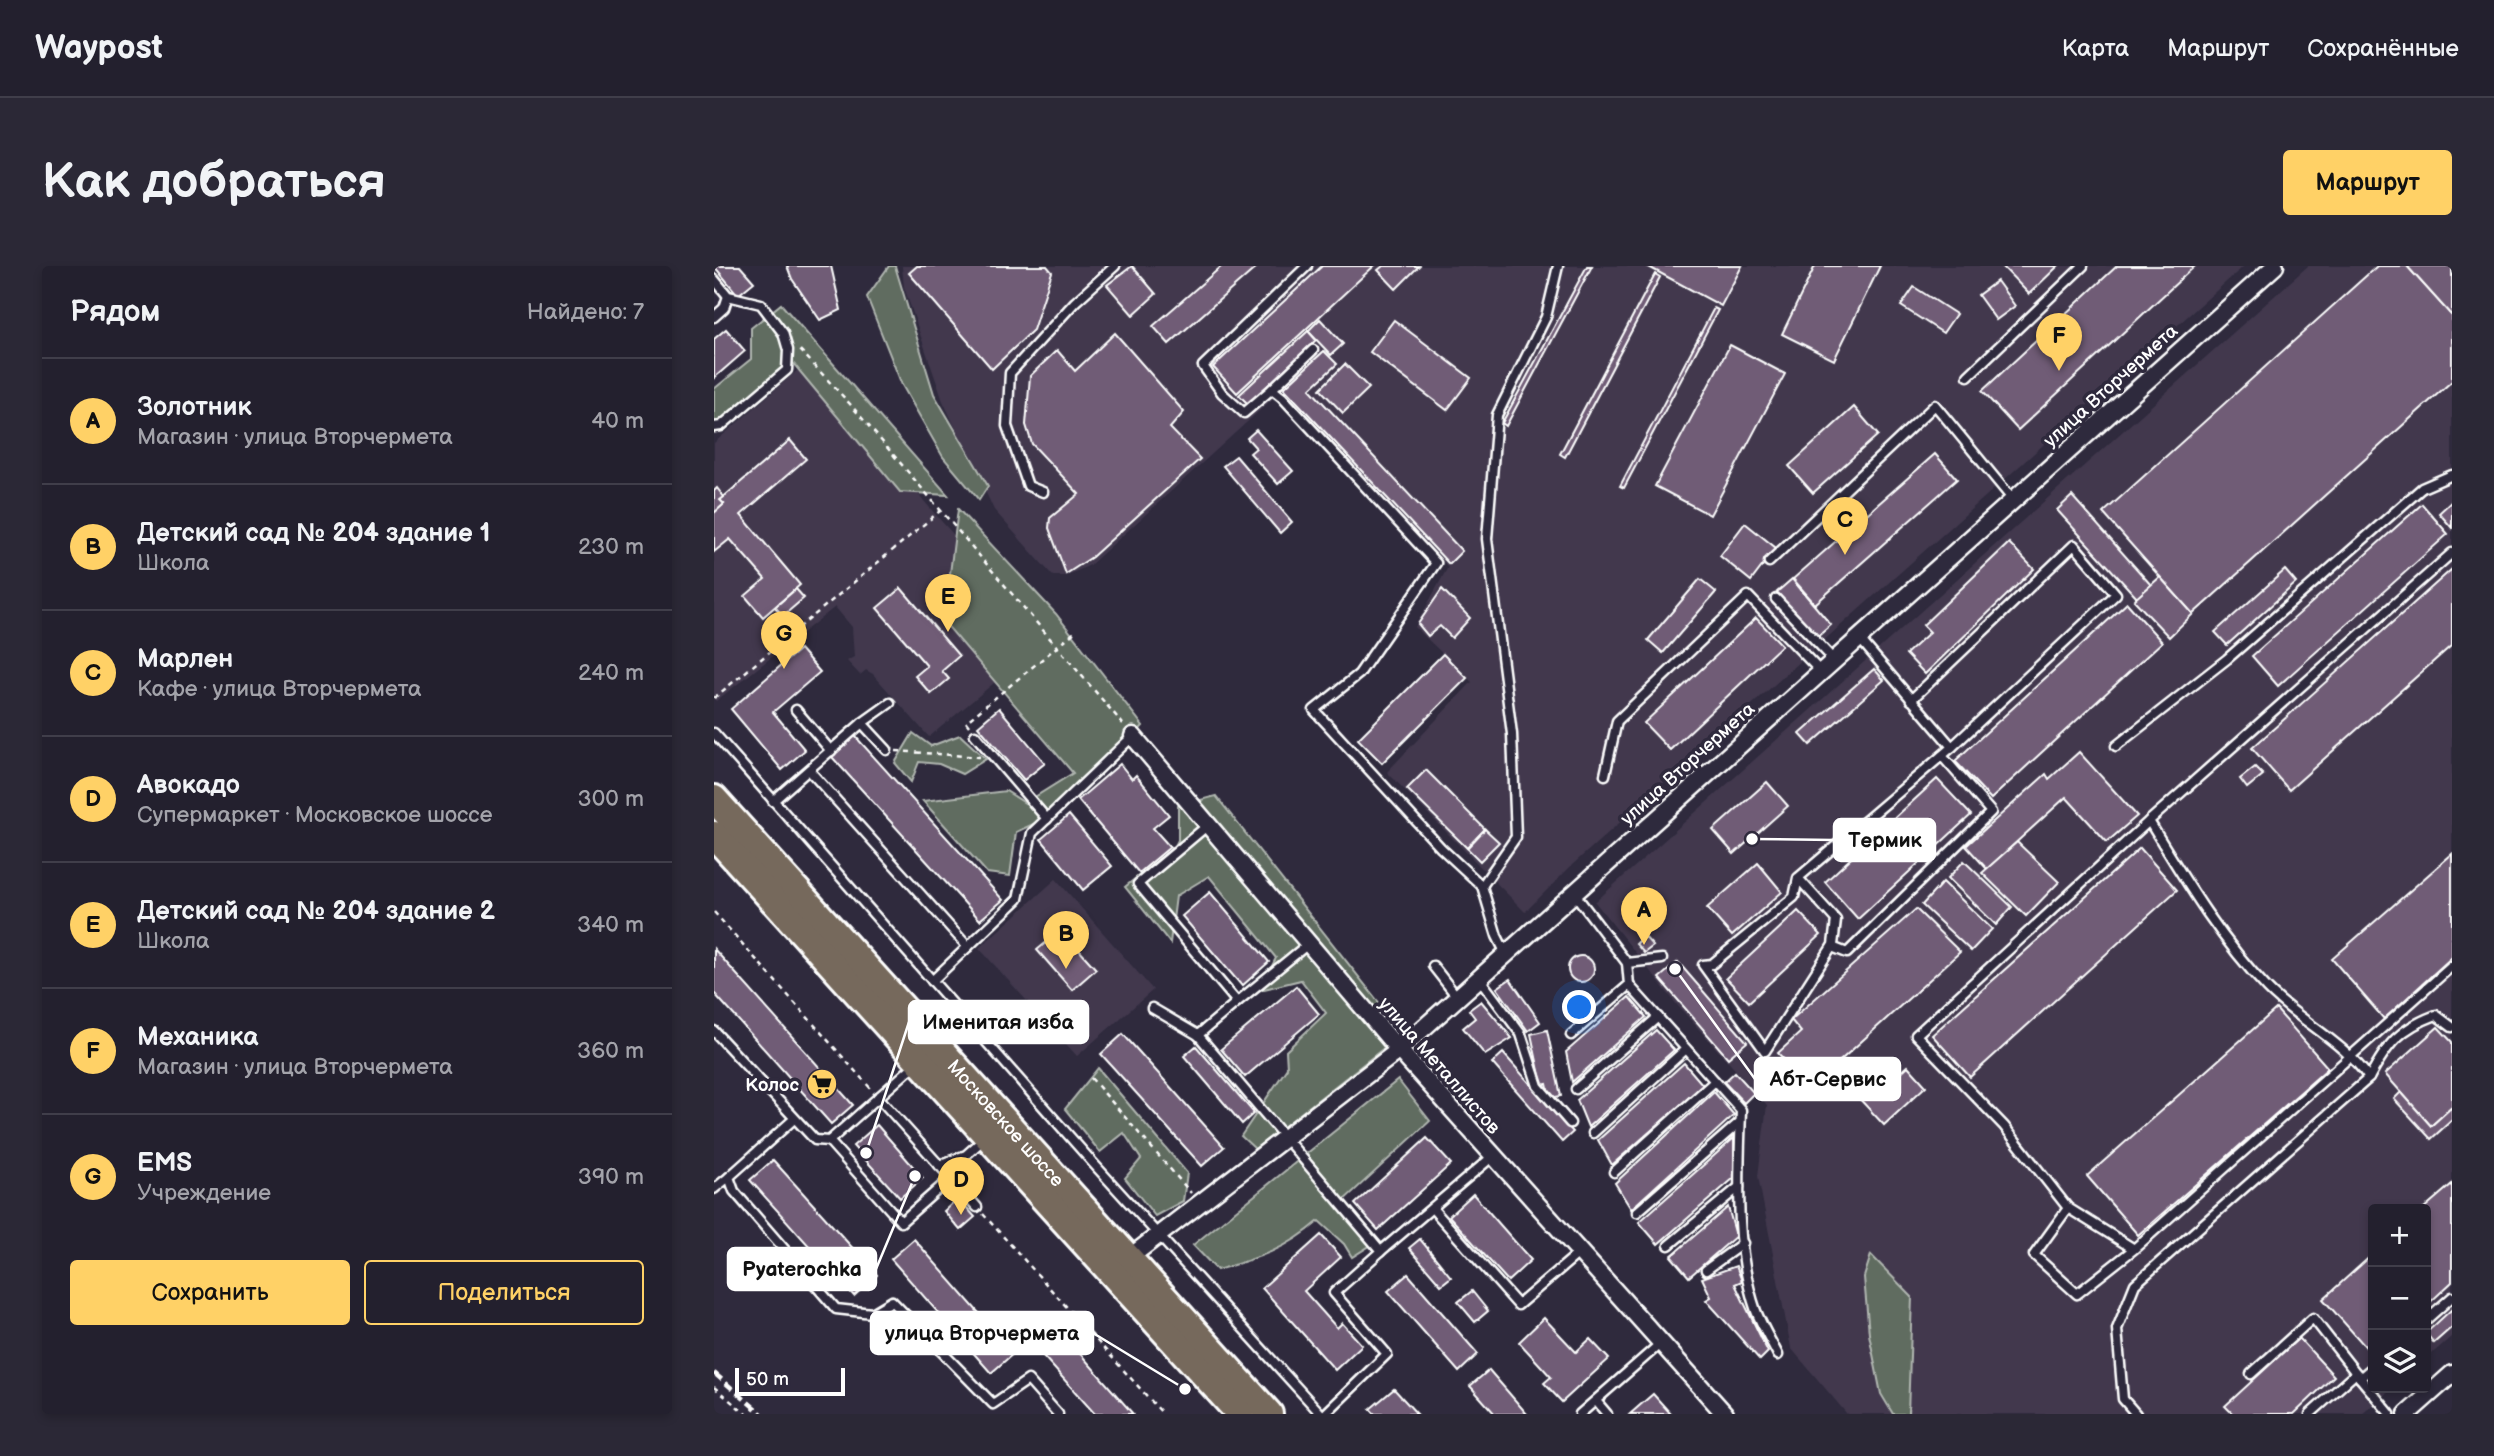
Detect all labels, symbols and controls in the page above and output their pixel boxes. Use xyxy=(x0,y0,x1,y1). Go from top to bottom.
text: Waypost xyxy=(35,28,163,68)
text: Карта xyxy=(2062,34,2129,63)
text: Маршрут xyxy=(2167,34,2269,63)
text: Сохранённые xyxy=(2307,34,2459,63)
button: Маршрут xyxy=(2283,150,2452,215)
text: Как добраться xyxy=(42,153,386,212)
text: Рядом xyxy=(70,294,160,330)
text: Найдено: 7 xyxy=(527,298,644,326)
pin: F xyxy=(2036,313,2082,371)
street label: улица Вторчермета xyxy=(2039,320,2183,452)
text: Золотник xyxy=(137,392,251,423)
text: A xyxy=(86,407,100,435)
text: 40 m xyxy=(591,407,644,435)
text: Магазин · улица Вторчермета xyxy=(137,423,453,451)
pin: C xyxy=(1822,497,1868,555)
text: Детский сад № 204 здание 1 xyxy=(137,518,491,549)
text: B xyxy=(85,533,101,561)
text: 230 m xyxy=(578,533,644,561)
text: Школа xyxy=(137,549,210,577)
pin: E xyxy=(925,574,971,632)
pin: G xyxy=(761,611,807,669)
text: Марлен xyxy=(137,644,233,675)
text: C xyxy=(85,659,101,687)
text: 240 m xyxy=(578,659,644,687)
text: Кафе · улица Вторчермета xyxy=(137,675,422,703)
street label: улица Вторчермета xyxy=(1616,698,1760,830)
text: Авокадо xyxy=(137,770,240,801)
text: D xyxy=(85,785,101,813)
text: 300 m xyxy=(578,785,644,813)
text: Супермаркет · Московское шоссе xyxy=(137,801,492,829)
callout: Термик xyxy=(1834,819,1935,861)
text: Термик xyxy=(1848,828,1923,853)
pin: A xyxy=(1621,887,1667,945)
text: Детский сад № 204 здание 2 xyxy=(137,896,495,927)
text: E xyxy=(86,911,100,939)
text: 340 m xyxy=(577,911,644,939)
pin: B xyxy=(1043,911,1089,969)
text: Школа xyxy=(137,927,210,955)
your location xyxy=(1562,990,1596,1024)
street label: улица Металлистов xyxy=(1373,993,1505,1139)
callout: Именитая изба xyxy=(909,1001,1088,1043)
text: Именитая изба xyxy=(922,1010,1074,1035)
text: Механика xyxy=(137,1022,258,1053)
text: F xyxy=(86,1037,100,1065)
text: 360 m xyxy=(577,1037,644,1065)
text: Магазин · улица Вторчермета xyxy=(137,1053,453,1081)
street label: Московское шоссе xyxy=(942,1055,1069,1192)
callout: Абт-Сервис xyxy=(1755,1058,1900,1100)
supermarket icon: Колос xyxy=(805,1067,839,1101)
text: Абт-Сервис xyxy=(1769,1067,1887,1092)
place label: Колос xyxy=(745,1074,799,1097)
text: EMS xyxy=(137,1148,192,1179)
pin: D xyxy=(938,1157,984,1215)
text: G xyxy=(85,1163,101,1191)
text: 390 m xyxy=(578,1163,644,1191)
text: Учреждение xyxy=(137,1179,271,1207)
map controls xyxy=(2368,1204,2431,1393)
button: + xyxy=(2368,1204,2431,1267)
callout: Pyaterochka xyxy=(728,1248,876,1290)
text: Pyaterochka xyxy=(742,1257,862,1282)
button: Сохранить xyxy=(70,1260,350,1325)
button: Поделиться xyxy=(364,1260,644,1325)
button: − xyxy=(2368,1267,2431,1330)
callout: улица Вторчермета xyxy=(871,1312,1093,1354)
text: улица Вторчермета xyxy=(885,1321,1080,1346)
button: layers xyxy=(2368,1330,2431,1393)
scale bar xyxy=(735,1365,845,1397)
text: 50 m xyxy=(746,1368,789,1391)

